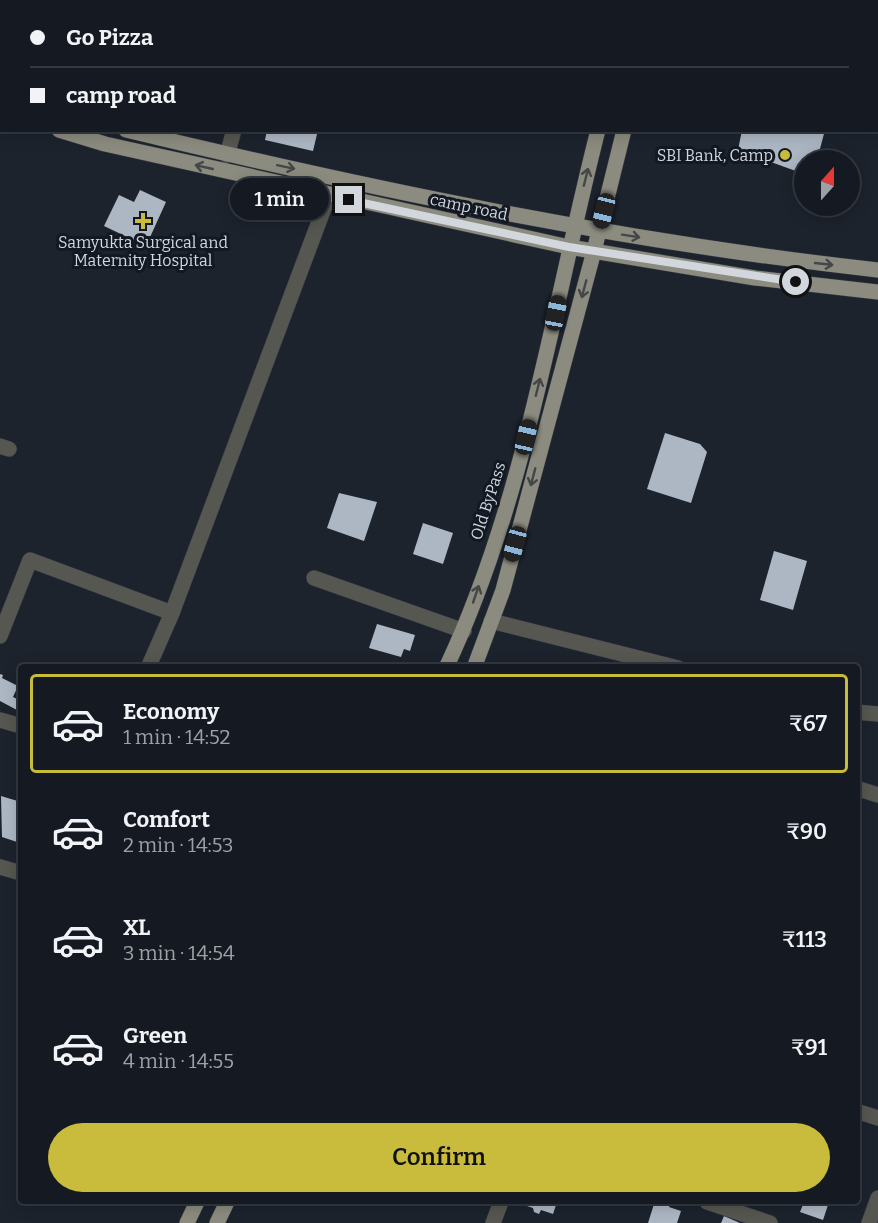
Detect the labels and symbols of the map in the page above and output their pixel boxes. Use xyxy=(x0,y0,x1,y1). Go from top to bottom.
place label: SBI Bank, Camp xyxy=(657,146,773,165)
marker: SBI Bank, Camp xyxy=(778,148,792,162)
north arrow xyxy=(794,150,860,216)
one-way arrow xyxy=(195,161,215,172)
one-way arrow xyxy=(276,162,295,174)
one-way arrow xyxy=(581,167,593,186)
callout: 1 min xyxy=(229,179,328,221)
route end xyxy=(335,186,362,213)
street label: camp road xyxy=(428,190,510,225)
car xyxy=(591,191,617,231)
marker: Samyukta Surgical and Maternity Hospital xyxy=(134,212,152,230)
one-way arrow xyxy=(621,231,641,242)
place label: Samyukta Surgical and Maternity Hospital xyxy=(58,233,228,270)
one-way arrow xyxy=(814,259,834,270)
route start xyxy=(782,268,809,295)
one-way arrow xyxy=(578,279,589,298)
car xyxy=(544,294,568,332)
one-way arrow xyxy=(533,378,544,397)
car xyxy=(513,417,539,457)
street label: Old ByPass xyxy=(467,460,509,542)
one-way arrow xyxy=(527,468,538,487)
car xyxy=(502,524,528,564)
one-way arrow xyxy=(472,585,483,604)

